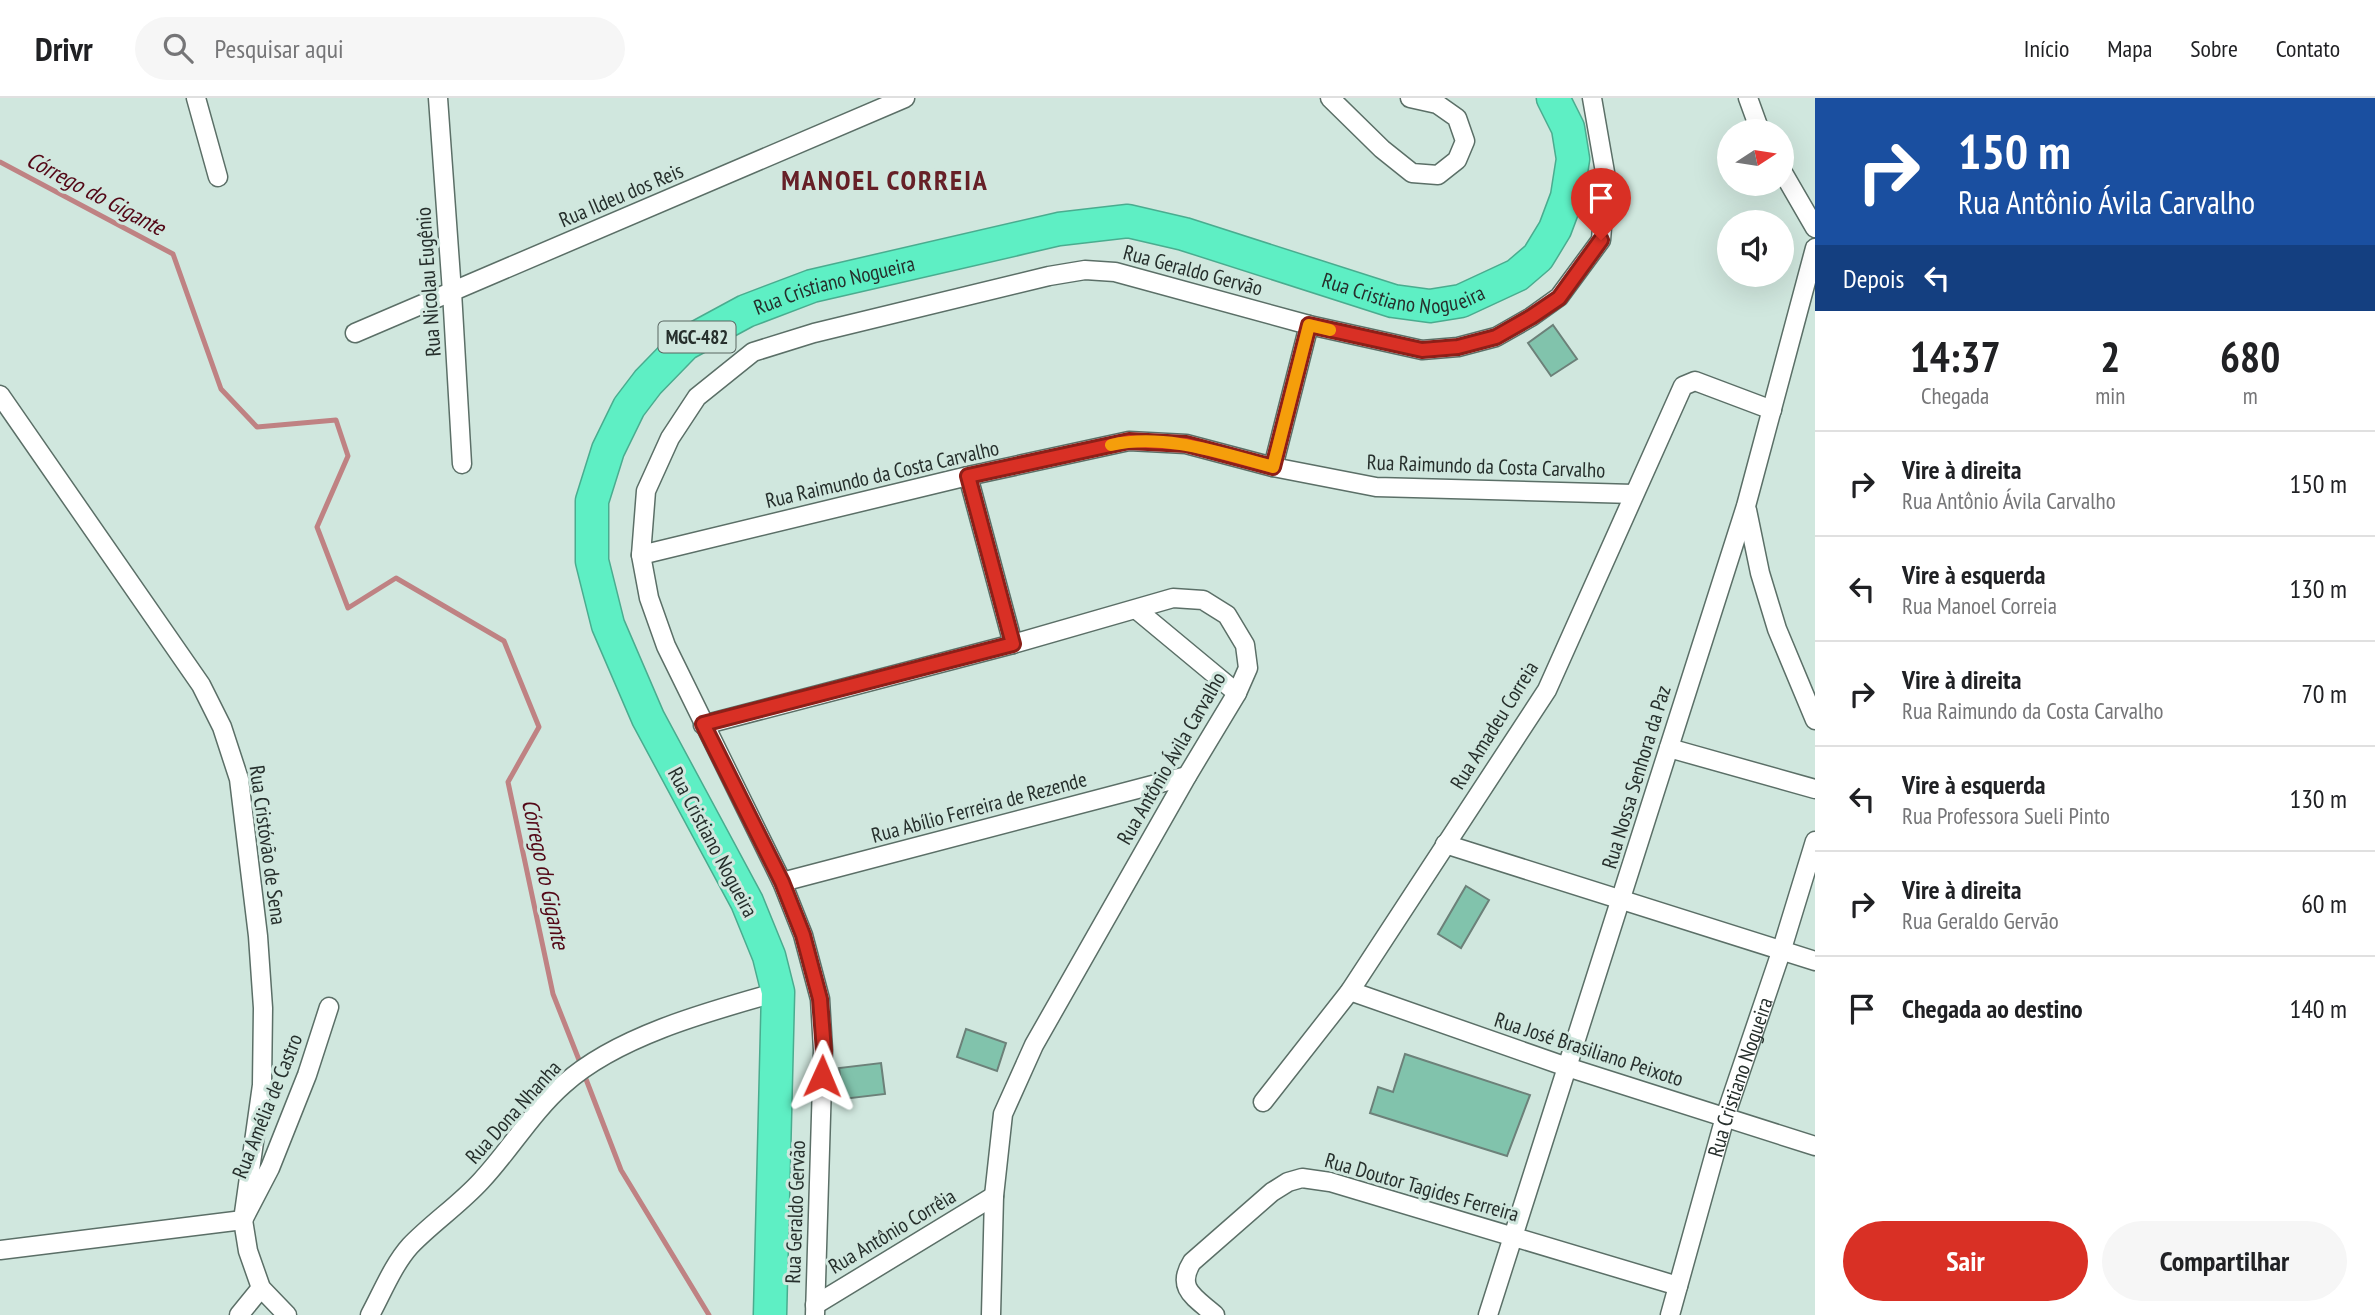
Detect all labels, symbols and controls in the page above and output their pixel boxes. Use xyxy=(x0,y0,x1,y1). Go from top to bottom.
search box xyxy=(135,17,625,80)
text: Drivr xyxy=(35,27,93,70)
icon: search xyxy=(159,29,197,67)
text: Pesquisar aqui xyxy=(215,32,344,65)
text: Início xyxy=(2024,33,2069,64)
text: Mapa xyxy=(2107,33,2152,64)
text: Sobre xyxy=(2190,33,2238,64)
text: Contato xyxy=(2276,33,2340,64)
north arrow xyxy=(1717,119,1794,196)
map controls xyxy=(1717,119,1794,287)
text: 150 m xyxy=(1958,119,2071,183)
icon: right xyxy=(1843,126,1934,217)
water label: Córrego do Gigante xyxy=(22,144,171,242)
street label: Rua Ildeu dos Reis xyxy=(555,157,687,233)
district label: MANOEL CORREIA xyxy=(781,161,989,198)
pin xyxy=(1571,168,1631,240)
icon: arrive xyxy=(1582,179,1620,217)
text: Rua Antônio Ávila Carvalho xyxy=(1958,181,2255,223)
street label: Rua Nicolau Eugênio xyxy=(409,206,447,358)
button: sound xyxy=(1717,210,1794,287)
street label: Rua Geraldo Gervão xyxy=(1120,238,1266,302)
street label: Rua Cristiano Nogueira xyxy=(750,249,917,320)
icon: left xyxy=(1918,259,1956,297)
text: Depois xyxy=(1843,262,1904,295)
street label: Rua Cristiano Nogueira xyxy=(1319,266,1489,319)
road number: MGC-482 xyxy=(658,322,736,353)
text: 14:37 xyxy=(1910,329,2001,384)
text: 2 xyxy=(2100,329,2120,384)
text: 680 xyxy=(2220,329,2280,384)
text: Chegada xyxy=(1921,381,1989,410)
text: min xyxy=(2095,381,2125,410)
text: m xyxy=(2243,381,2258,410)
street label: Rua Raimundo da Costa Carvalho xyxy=(763,434,1001,514)
street label: Rua Raimundo da Costa Carvalho xyxy=(1366,448,1606,484)
text: Vire à direita xyxy=(1902,453,2021,486)
icon: right xyxy=(1843,465,1881,503)
text: 150 m xyxy=(2289,467,2347,500)
text: Rua Antônio Ávila Carvalho xyxy=(1902,486,2116,515)
text: Vire à esquerda xyxy=(1902,558,2045,591)
icon: left xyxy=(1843,570,1881,608)
text: 130 m xyxy=(2289,572,2347,605)
text: Rua Manoel Correia xyxy=(1902,591,2057,620)
street label: Rua Amadeu Correia xyxy=(1444,656,1544,794)
text: Vire à direita xyxy=(1902,663,2021,696)
street label: Rua Antônio Ávila Carvalho xyxy=(1111,667,1231,849)
icon: right xyxy=(1843,675,1881,713)
text: 70 m xyxy=(2301,677,2347,710)
street label: Rua Nossa Senhora da Paz xyxy=(1595,682,1677,872)
text: Rua Raimundo da Costa Carvalho xyxy=(1902,696,2163,725)
street label: Rua Cristiano Nogueira xyxy=(662,762,764,922)
street label: Rua Cristóvão de Sena xyxy=(243,763,293,927)
street label: Rua Abílio Ferreira de Rezende xyxy=(868,765,1090,849)
text: Vire à esquerda xyxy=(1902,768,2045,801)
icon: left xyxy=(1843,780,1881,818)
text: 130 m xyxy=(2289,782,2347,815)
water label: Córrego do Gigante xyxy=(516,796,576,953)
text: Rua Professora Sueli Pinto xyxy=(1902,801,2110,830)
text: Vire à direita xyxy=(1902,873,2021,906)
icon: right xyxy=(1843,885,1881,923)
text: 60 m xyxy=(2301,887,2347,920)
text: Rua Geraldo Gervão xyxy=(1902,906,2059,935)
icon: arrive xyxy=(1843,990,1881,1028)
text: Chegada ao destino xyxy=(1902,992,2083,1025)
text: 140 m xyxy=(2289,992,2347,1025)
street label: Rua Cristiano Nogueira xyxy=(1701,994,1778,1160)
street label: Rua José Brasiliano Peixoto xyxy=(1491,1006,1687,1092)
street label: Rua Amélia de Castro xyxy=(226,1030,308,1182)
position arrow xyxy=(785,1039,859,1113)
street label: Rua Dona Nhanha xyxy=(459,1055,567,1169)
street label: Rua Geraldo Gervão xyxy=(779,1140,811,1284)
street label: Rua Doutor Tagides Ferreira xyxy=(1322,1146,1522,1228)
street label: Rua Antônio Corrêia xyxy=(823,1182,961,1280)
button: Sair xyxy=(1843,1221,2088,1301)
button: Compartilhar xyxy=(2102,1221,2347,1301)

